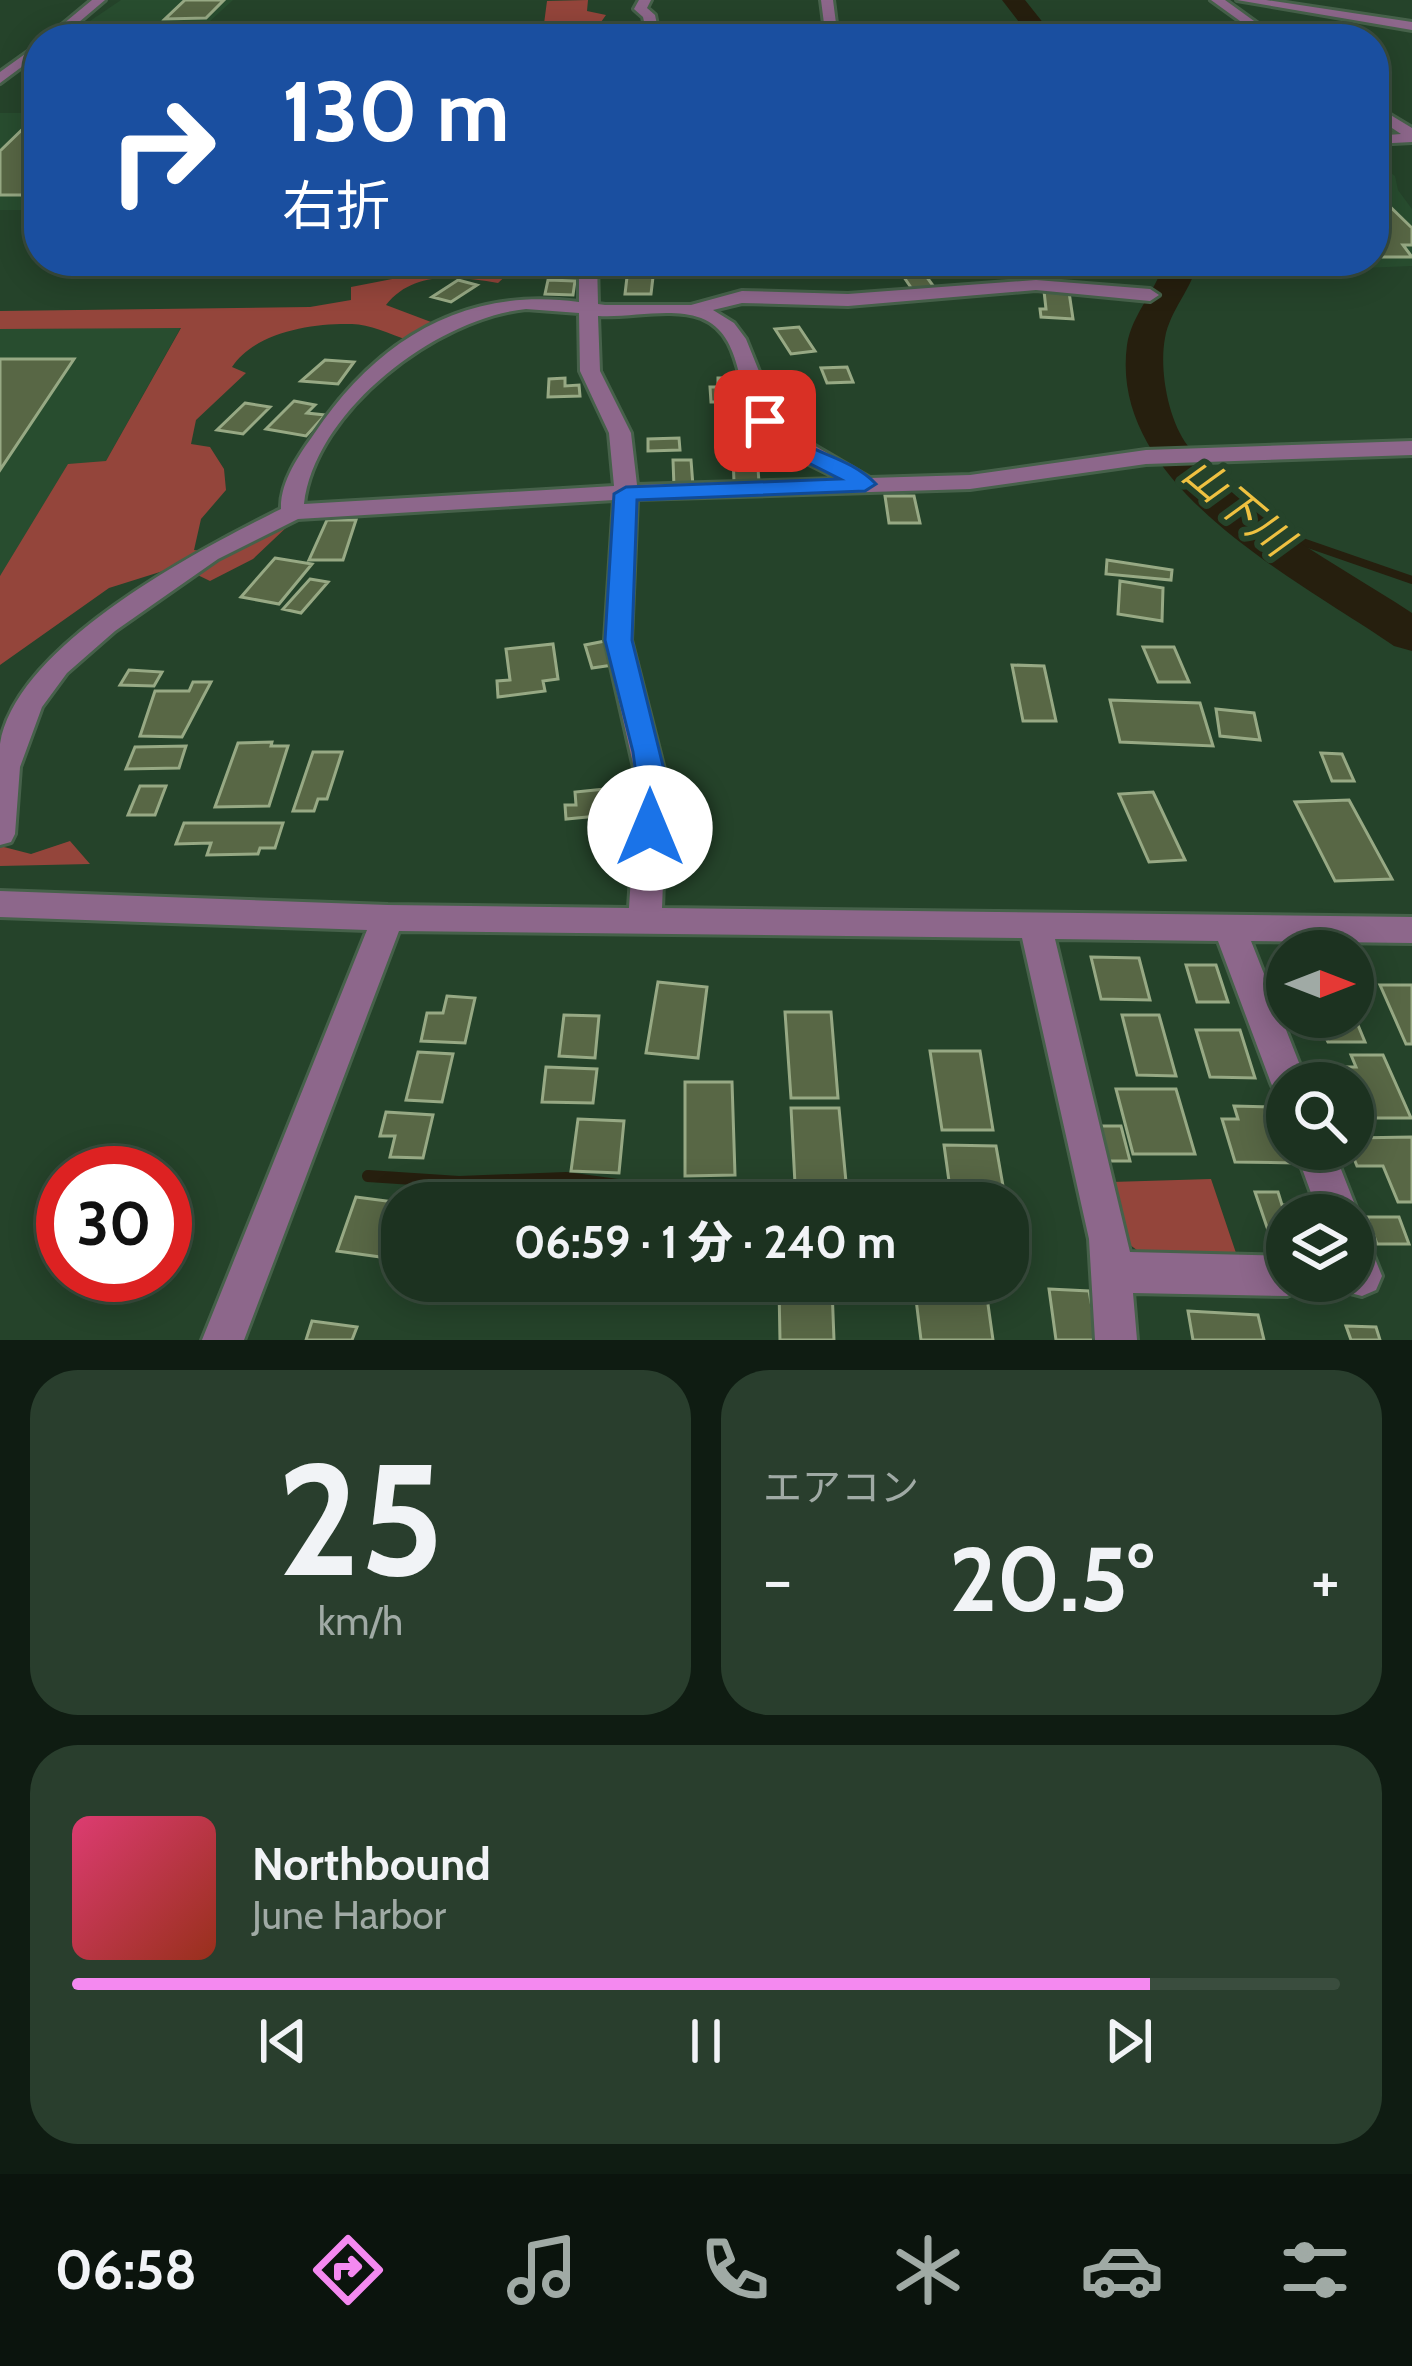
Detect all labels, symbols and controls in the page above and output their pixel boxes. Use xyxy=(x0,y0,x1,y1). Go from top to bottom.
text: 130 m xyxy=(282,60,509,162)
icon: right xyxy=(84,72,240,228)
text: 右折 xyxy=(282,173,390,239)
pin xyxy=(714,370,816,472)
icon: arrive xyxy=(732,388,798,454)
water label: 山下川 xyxy=(1173,446,1306,569)
position arrow xyxy=(587,765,713,891)
north arrow xyxy=(1266,930,1374,1038)
map controls xyxy=(1266,930,1374,1302)
button: search xyxy=(1266,1062,1374,1170)
speed limit sign: 30 xyxy=(36,1146,192,1302)
button: layers xyxy=(1266,1194,1374,1302)
text: 06:59 · 1 分 · 240 m xyxy=(514,1215,896,1269)
text: 25 xyxy=(277,1424,444,1614)
text: エアコン xyxy=(763,1463,919,1511)
text: 20.5° xyxy=(949,1524,1154,1634)
text: − xyxy=(763,1539,792,1620)
text: + xyxy=(1311,1539,1340,1620)
text: km/h xyxy=(318,1597,403,1645)
text: Northbound xyxy=(252,1837,491,1891)
text: June Harbor xyxy=(252,1891,446,1939)
icon: previous xyxy=(250,2008,316,2074)
icon: pause xyxy=(673,2008,739,2074)
icon: next xyxy=(1096,2008,1162,2074)
icon: directions xyxy=(306,2228,390,2312)
icon: music xyxy=(500,2228,584,2312)
icon: phone xyxy=(693,2228,777,2312)
icon: climate xyxy=(886,2228,970,2312)
icon: car xyxy=(1080,2228,1164,2312)
icon: filters xyxy=(1273,2228,1357,2312)
text: 06:58 xyxy=(55,2237,197,2303)

